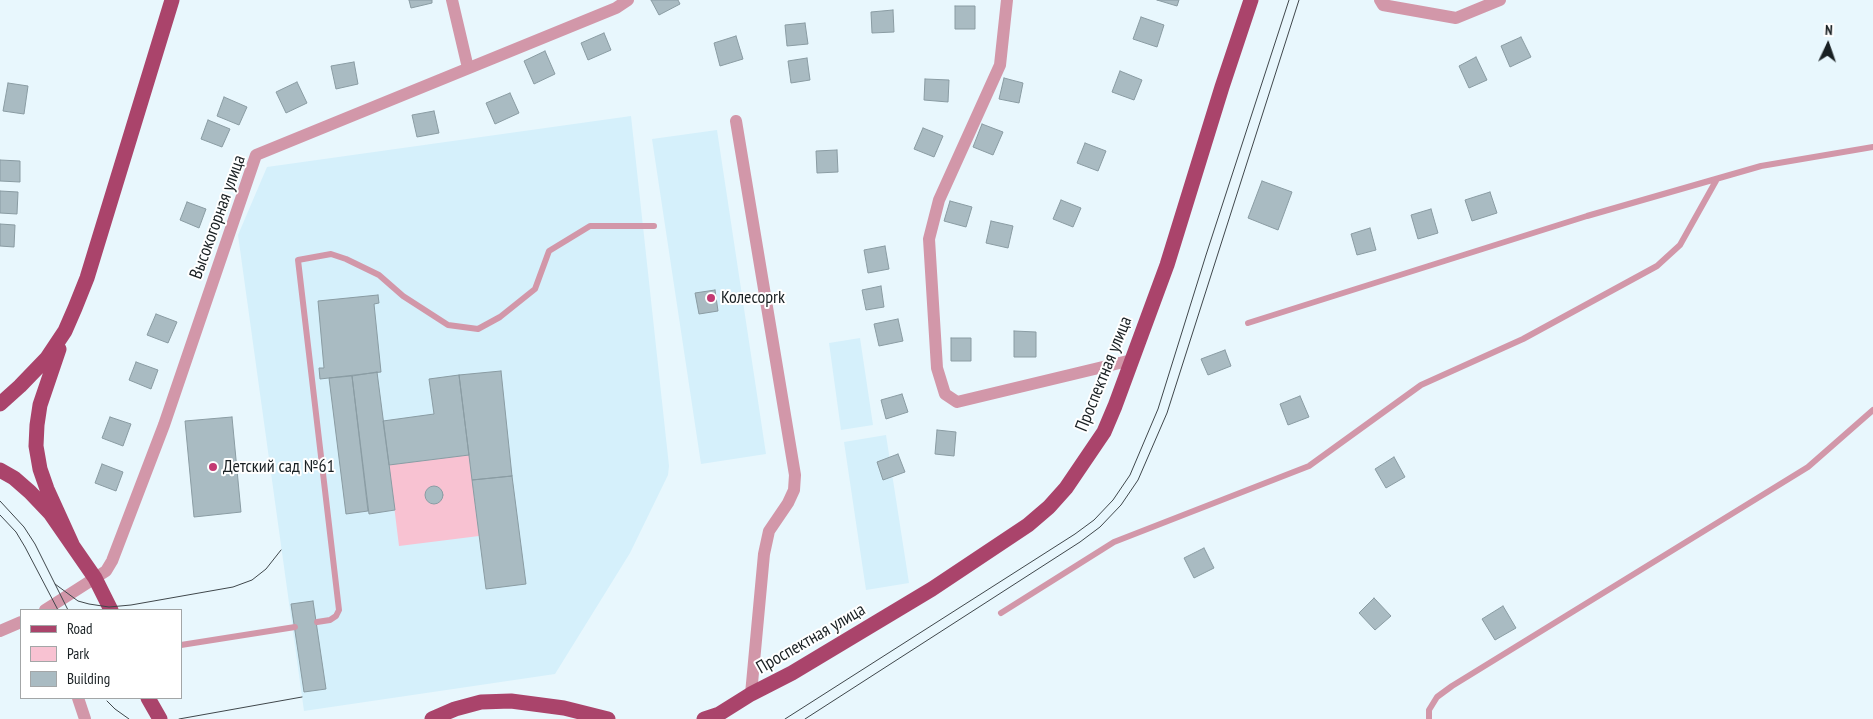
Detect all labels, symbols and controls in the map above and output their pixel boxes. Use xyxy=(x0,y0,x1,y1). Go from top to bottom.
north arrow xyxy=(1803,20,1853,70)
text: N xyxy=(1825,21,1833,39)
street label: Высокогорная улица xyxy=(186,152,250,282)
place label: Колесоprk xyxy=(721,287,785,309)
marker: Колесоprk xyxy=(705,292,717,304)
street label: Проспектная улица xyxy=(1071,313,1137,435)
place label: Детский сад №61 xyxy=(223,456,335,478)
marker: Детский сад №61 xyxy=(207,461,219,473)
street label: Проспектная улица xyxy=(753,599,869,679)
legend xyxy=(20,609,182,699)
text: Road xyxy=(67,619,93,638)
text: Park xyxy=(67,644,89,663)
text: Building xyxy=(67,669,110,688)

